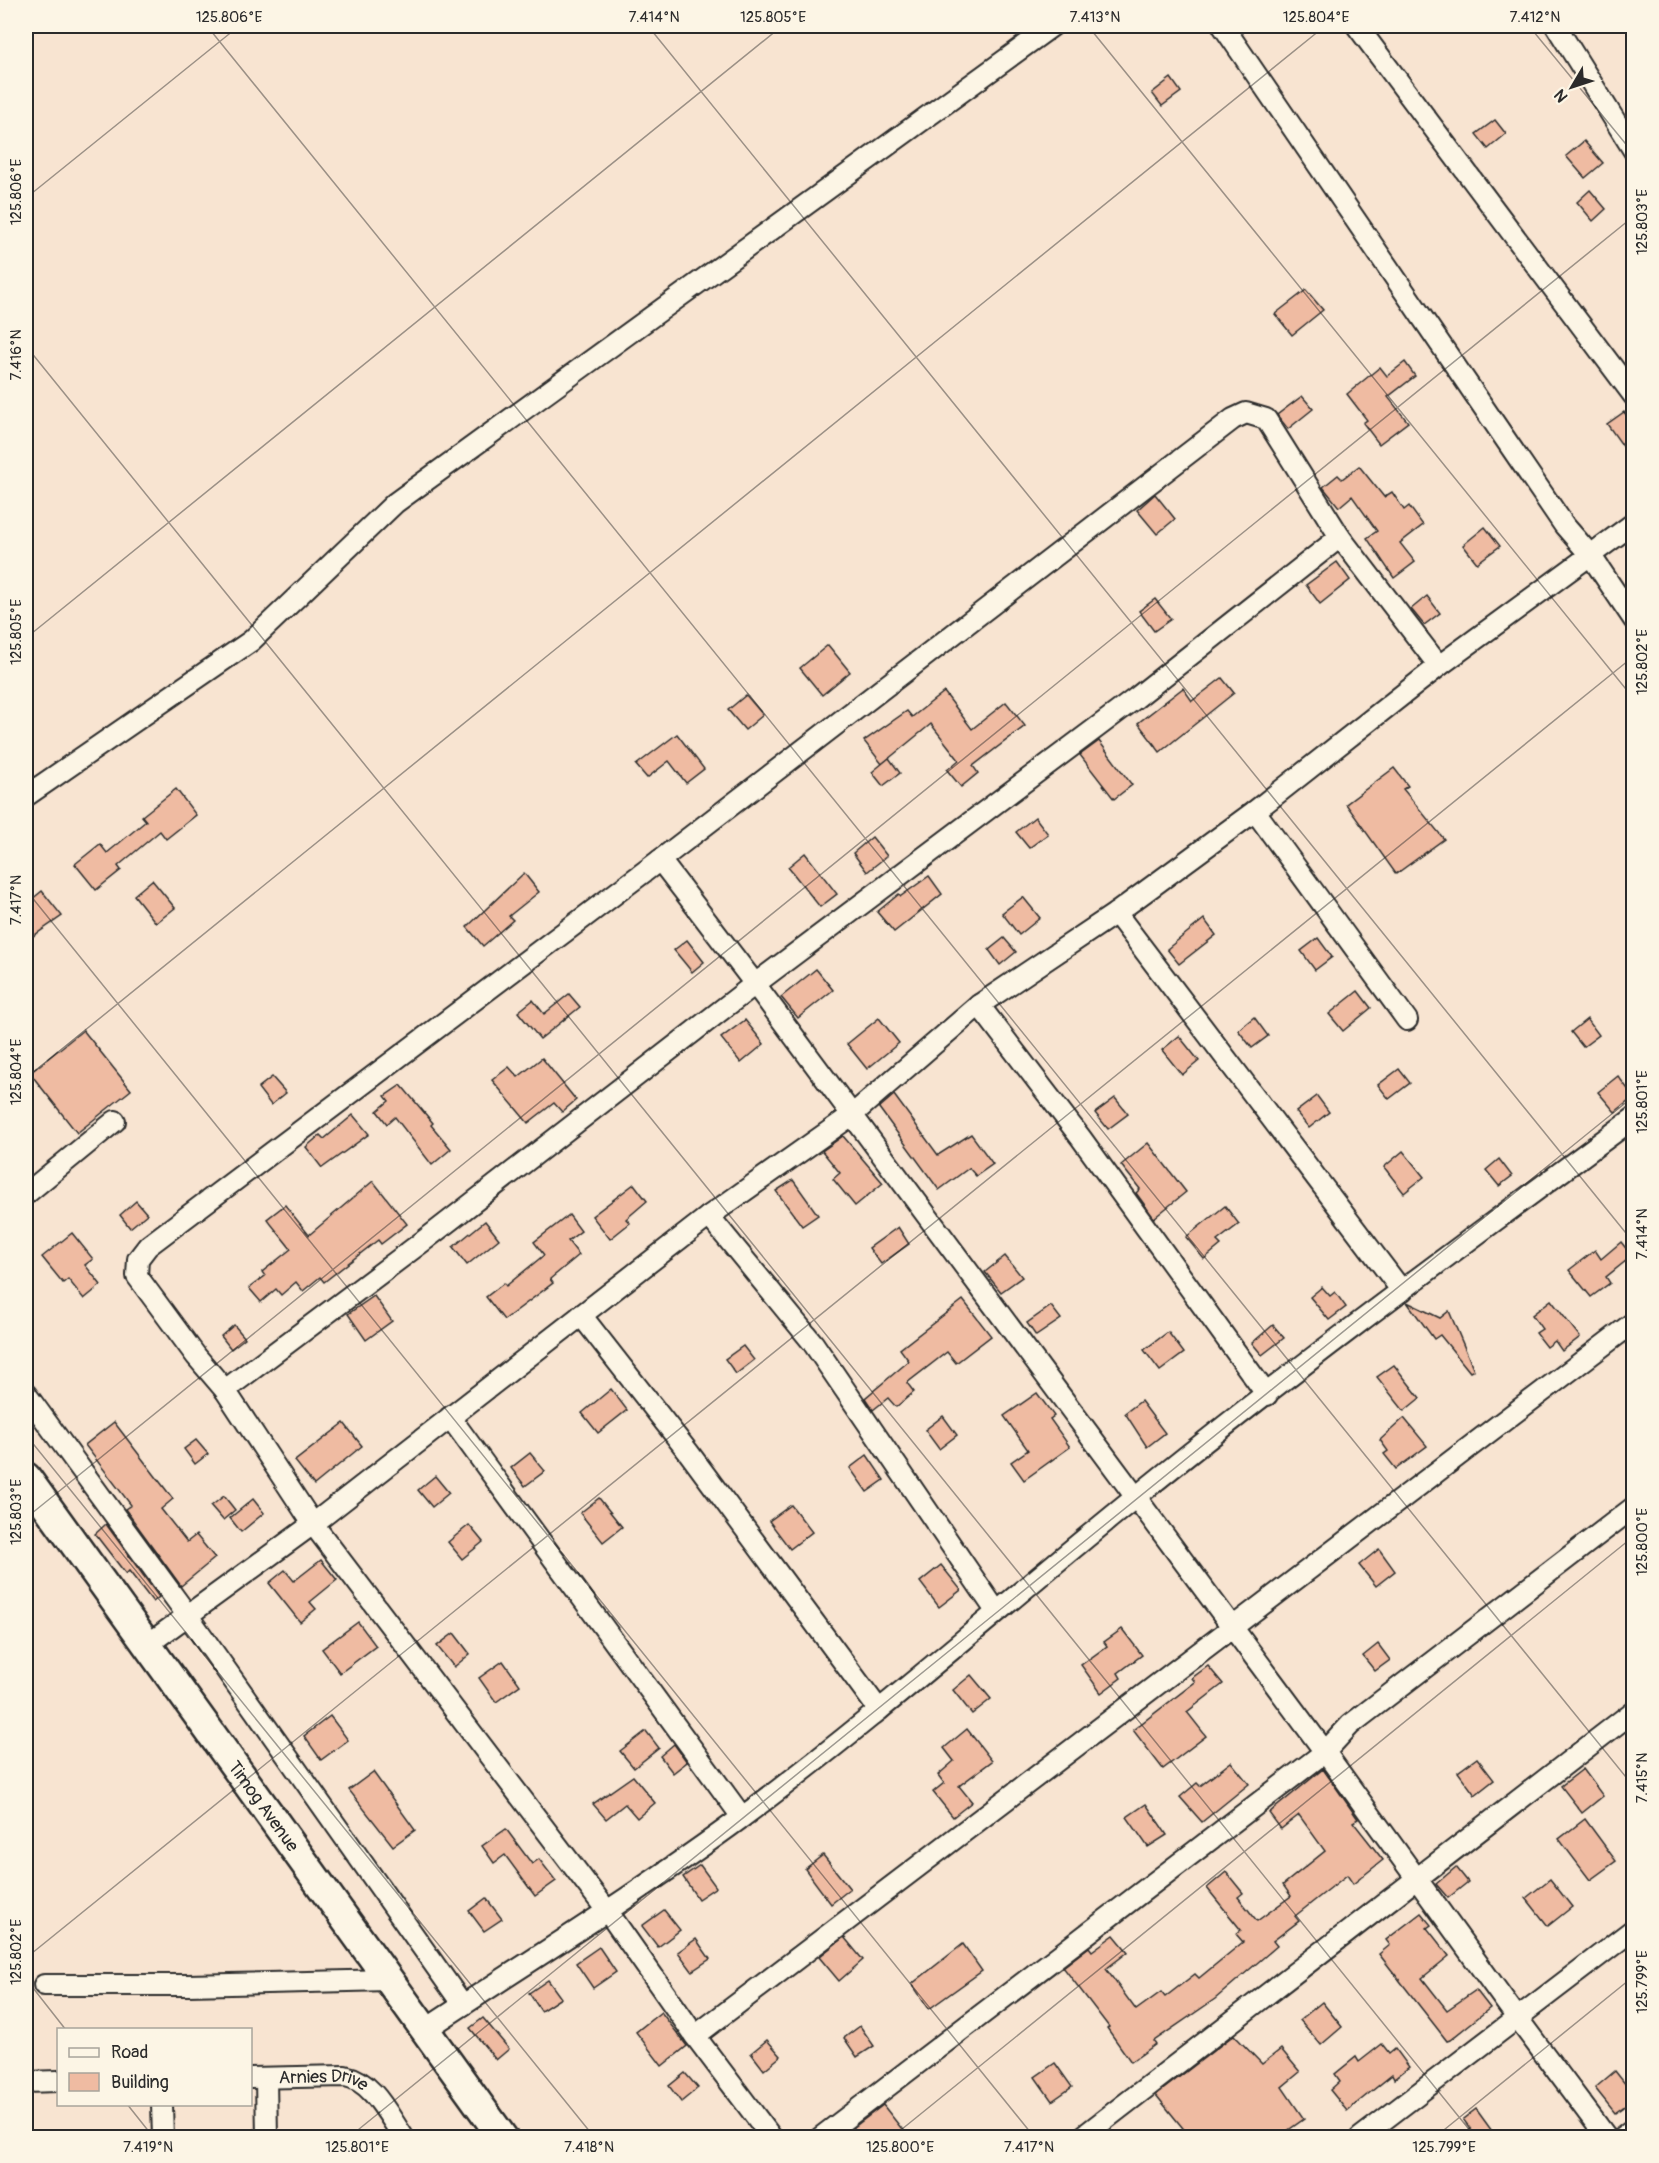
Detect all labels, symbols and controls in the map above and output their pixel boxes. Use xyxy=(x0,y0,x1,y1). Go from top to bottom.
text: 125.806°E xyxy=(196,8,262,27)
text: 7.414°N xyxy=(628,8,680,27)
text: 125.805°E xyxy=(740,8,806,27)
text: 7.413°N xyxy=(1070,8,1120,27)
text: 125.804°E xyxy=(1283,8,1349,27)
text: 7.412°N xyxy=(1510,8,1560,27)
north arrow xyxy=(1542,57,1602,117)
text: N xyxy=(1550,85,1572,106)
text: 125.806°E xyxy=(7,159,26,225)
text: 125.803°E xyxy=(1633,189,1652,255)
text: 7.416°N xyxy=(7,329,26,381)
text: 125.805°E xyxy=(7,599,26,665)
text: 125.802°E xyxy=(1633,629,1652,695)
text: 7.417°N xyxy=(7,875,26,925)
text: 125.804°E xyxy=(7,1039,26,1105)
text: 125.801°E xyxy=(1633,1070,1652,1134)
text: 7.414°N xyxy=(1633,1208,1652,1260)
text: 125.803°E xyxy=(7,1479,26,1545)
text: 125.800°E xyxy=(1633,1508,1652,1576)
text: 7.415°N xyxy=(1633,1753,1652,1803)
street label: Timog Avenue xyxy=(223,1756,304,1857)
text: 125.802°E xyxy=(7,1919,26,1985)
text: 125.799°E xyxy=(1633,1950,1652,2014)
legend xyxy=(57,2028,252,2106)
text: Road xyxy=(111,2041,148,2064)
street label: Arnies Drive xyxy=(278,2065,373,2096)
text: Building xyxy=(111,2071,169,2094)
text: 7.419°N xyxy=(123,2138,173,2157)
text: 125.801°E xyxy=(325,2138,389,2157)
text: 7.418°N xyxy=(564,2138,614,2157)
text: 125.800°E xyxy=(866,2138,934,2157)
text: 7.417°N xyxy=(1004,2138,1054,2157)
text: 125.799°E xyxy=(1412,2138,1476,2157)

